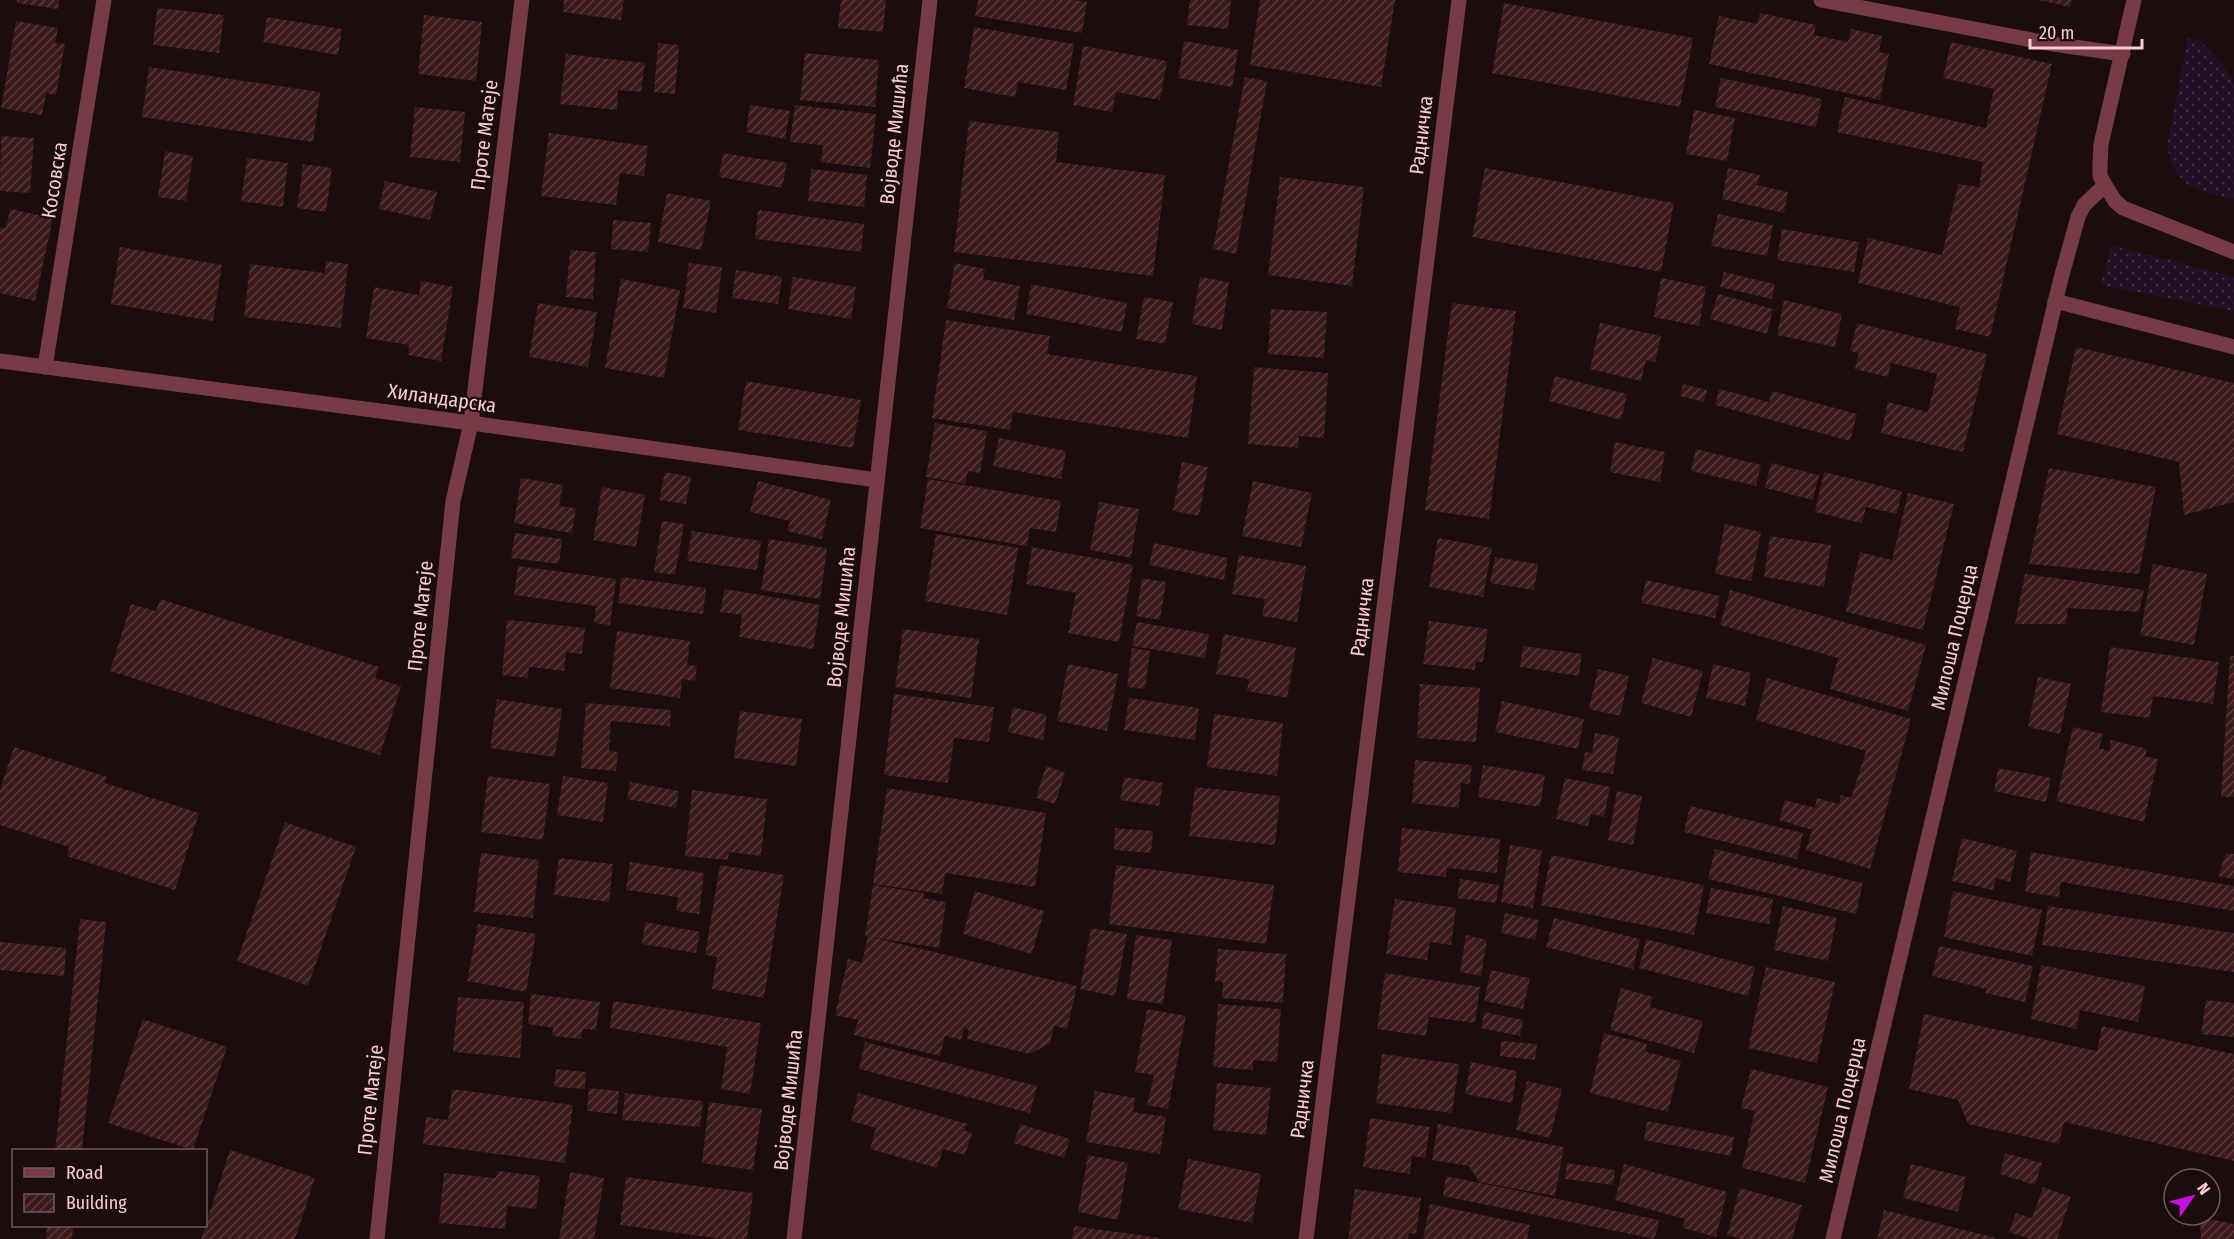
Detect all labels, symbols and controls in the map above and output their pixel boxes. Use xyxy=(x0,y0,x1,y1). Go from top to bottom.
scale bar xyxy=(2030,12,2142,50)
text: 20 m xyxy=(2039,22,2074,44)
street label: Војводе Мишића xyxy=(875,62,913,206)
street label: Проте Матеје xyxy=(465,78,503,192)
street label: Радничка xyxy=(1404,94,1438,176)
street label: Косовска xyxy=(36,140,72,220)
street label: Хиландарска xyxy=(386,379,498,417)
street label: Војводе Мишића xyxy=(822,545,860,689)
street label: Проте Матеје xyxy=(402,560,438,672)
street label: Милоша Поцерца xyxy=(1926,562,1982,712)
street label: Радничка xyxy=(1345,576,1379,658)
street label: Војводе Мишића xyxy=(769,1028,807,1172)
street label: Милоша Поцерца xyxy=(1814,1035,1870,1185)
street label: Проте Матеје xyxy=(352,1044,388,1156)
street label: Радничка xyxy=(1285,1058,1319,1140)
legend xyxy=(12,1149,207,1227)
text: Road xyxy=(66,1162,103,1184)
north arrow xyxy=(2162,1167,2222,1227)
text: N xyxy=(2193,1179,2214,1198)
text: Building xyxy=(66,1192,127,1214)

